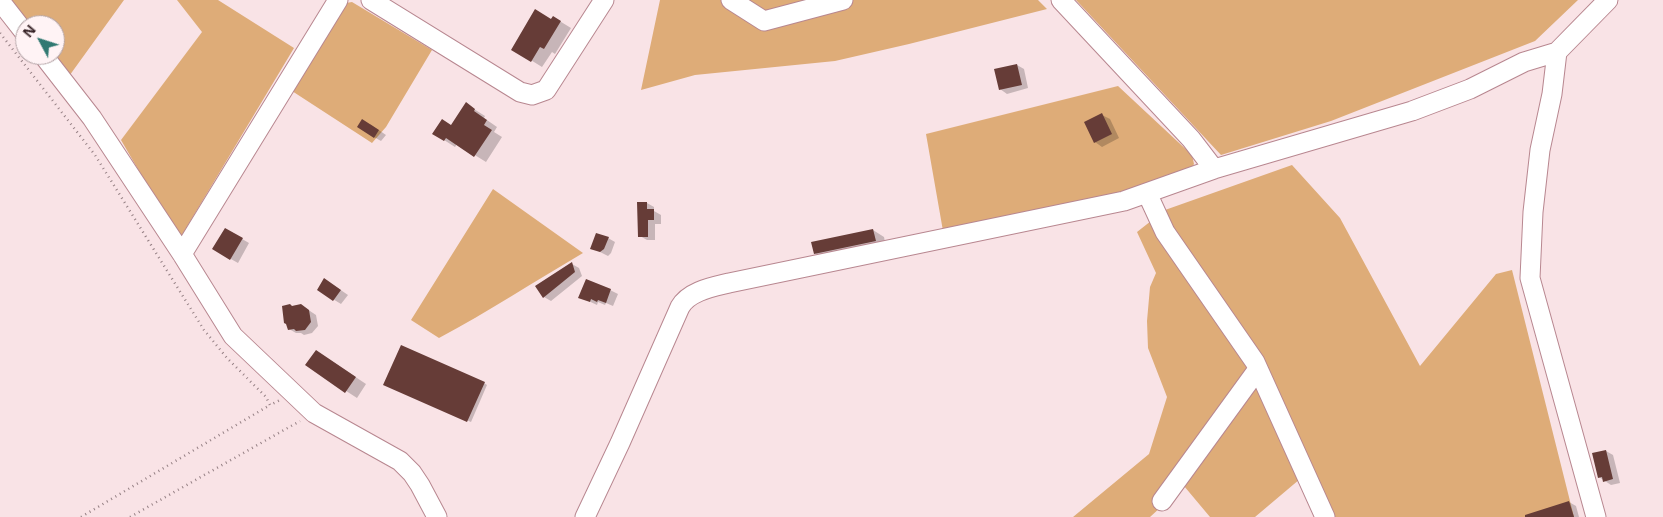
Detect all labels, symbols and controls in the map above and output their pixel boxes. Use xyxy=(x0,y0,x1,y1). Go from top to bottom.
north arrow xyxy=(15,15,65,65)
text: N xyxy=(18,20,40,41)

